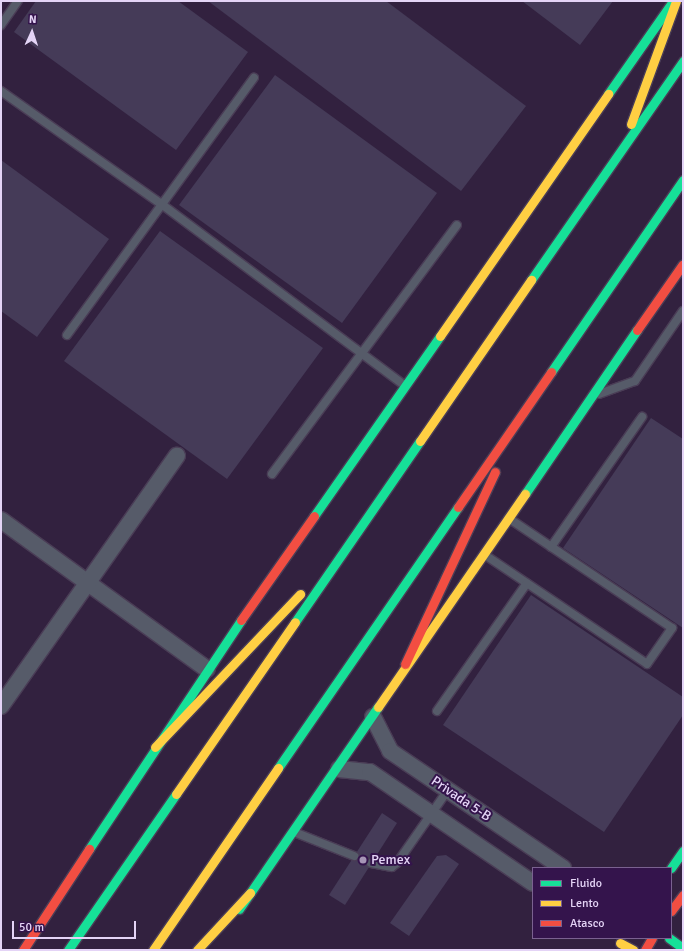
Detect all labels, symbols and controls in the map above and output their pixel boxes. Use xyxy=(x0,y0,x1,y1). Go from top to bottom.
north arrow xyxy=(12,12,52,52)
text: N xyxy=(28,13,37,26)
street label: Privada 5-B xyxy=(428,773,494,825)
place label: Pemex xyxy=(371,852,410,868)
marker: Pemex xyxy=(358,855,368,865)
legend xyxy=(532,867,672,939)
text: Fluido xyxy=(570,876,602,891)
text: Lento xyxy=(570,896,599,911)
scale bar xyxy=(14,913,138,939)
text: Atasco xyxy=(570,916,605,931)
text: 50 m xyxy=(19,920,44,935)

